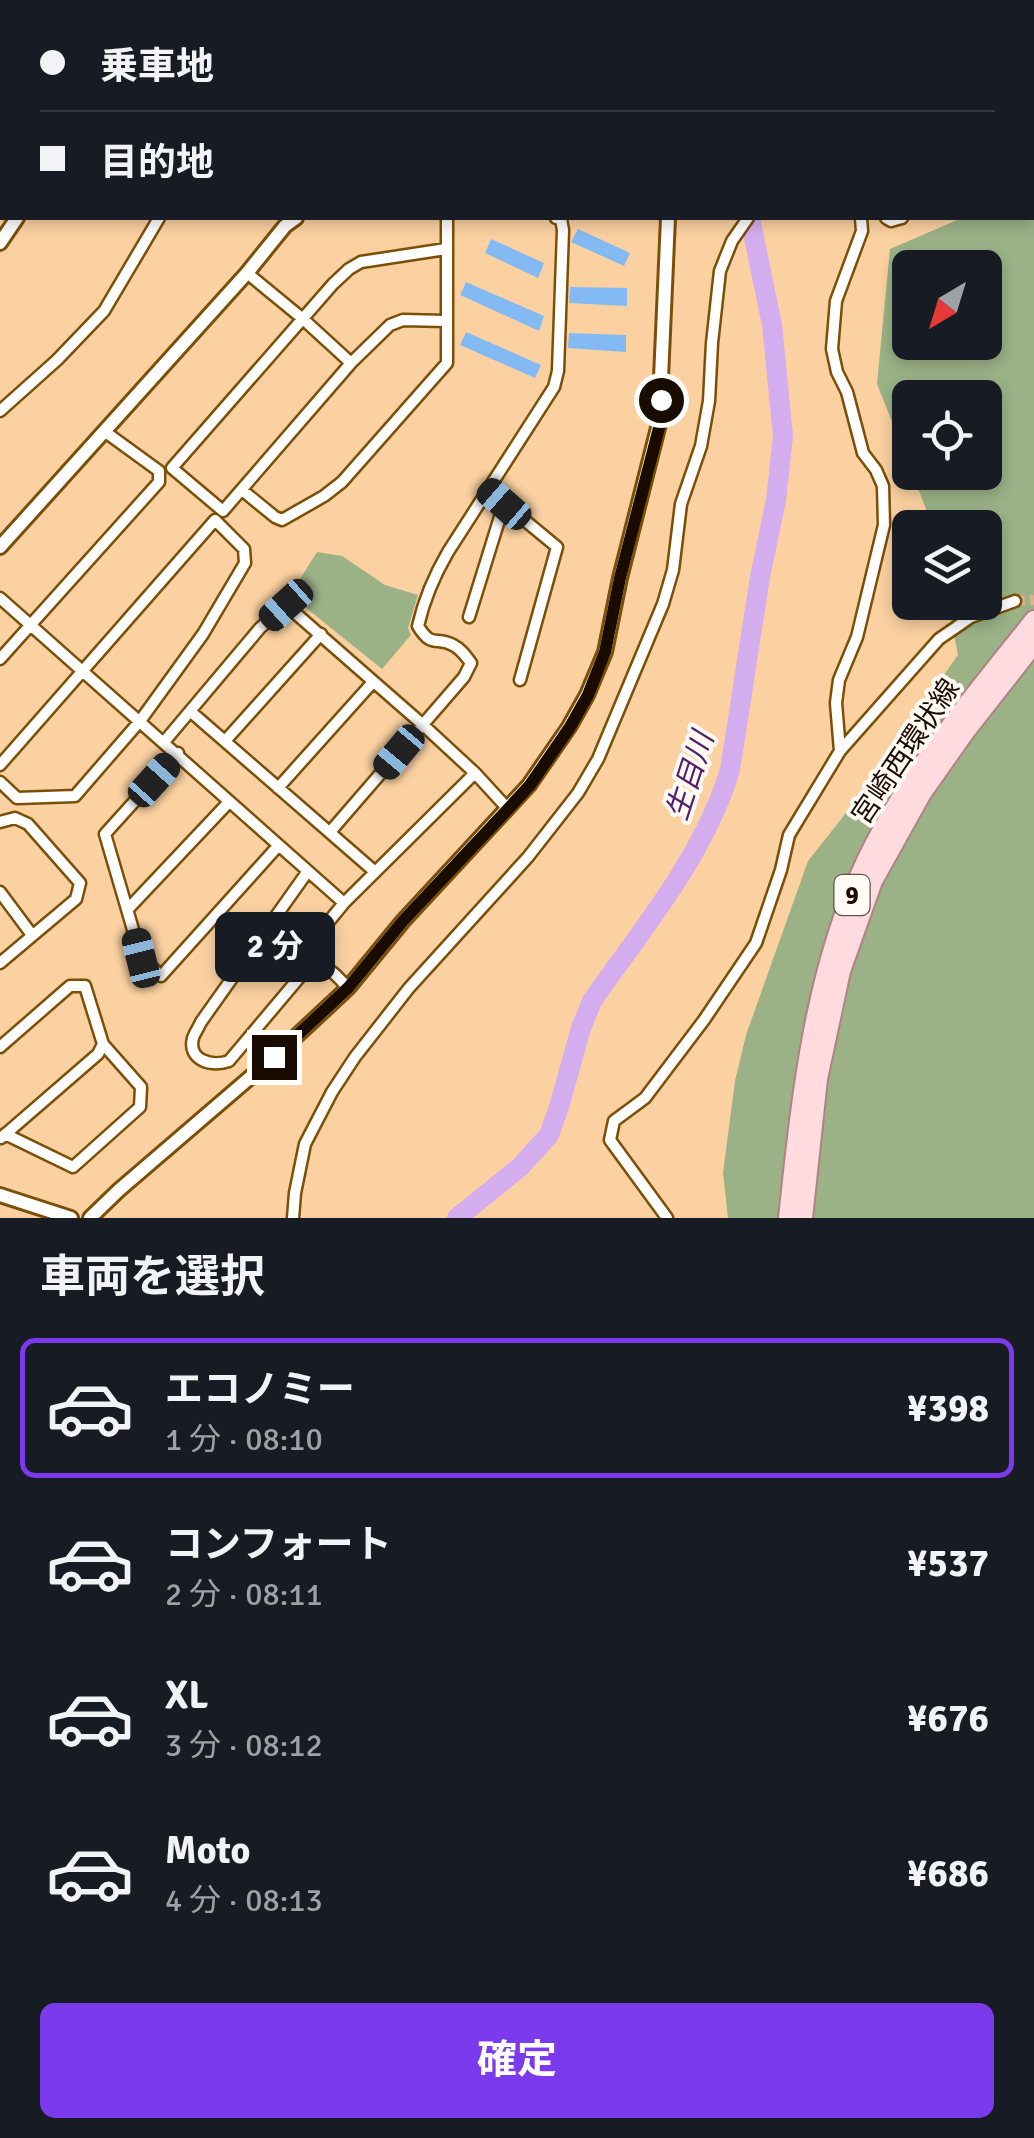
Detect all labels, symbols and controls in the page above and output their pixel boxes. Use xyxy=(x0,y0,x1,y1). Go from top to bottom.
text: 乗車地 xyxy=(100,43,214,90)
text: 目的地 xyxy=(100,139,214,186)
north arrow xyxy=(892,250,1002,360)
map controls xyxy=(892,250,1002,620)
route start xyxy=(639,378,684,423)
button: locate xyxy=(892,380,1002,490)
car xyxy=(472,473,536,535)
button: layers xyxy=(892,510,1002,620)
car xyxy=(254,574,318,636)
street label: 宮崎西環状線 xyxy=(845,672,967,831)
car xyxy=(368,719,430,785)
water label: 生目川 xyxy=(659,725,723,825)
car xyxy=(123,748,185,812)
road number: 9 xyxy=(834,875,870,915)
callout: 2 分 xyxy=(214,912,334,982)
car xyxy=(119,925,163,991)
text: 2 分 xyxy=(247,927,303,966)
route end xyxy=(252,1035,297,1080)
text: 車両を選択 xyxy=(40,1250,265,1305)
icon: car xyxy=(45,1363,135,1453)
text: エコノミー xyxy=(165,1366,355,1413)
text: ¥398 xyxy=(907,1385,989,1432)
text: 1 分 · 08:10 xyxy=(165,1420,323,1459)
icon: car xyxy=(45,1518,135,1608)
text: コンフォート xyxy=(165,1521,392,1568)
text: ¥537 xyxy=(907,1540,989,1587)
text: 2 分 · 08:11 xyxy=(165,1575,323,1614)
text: XL xyxy=(165,1672,208,1719)
icon: car xyxy=(45,1673,135,1763)
text: ¥676 xyxy=(907,1695,989,1742)
text: 3 分 · 08:12 xyxy=(165,1726,323,1765)
text: Moto xyxy=(165,1827,250,1874)
icon: car xyxy=(45,1828,135,1918)
text: ¥686 xyxy=(907,1850,989,1897)
text: 4 分 · 08:13 xyxy=(165,1881,323,1920)
button: 確定 xyxy=(40,2003,994,2118)

